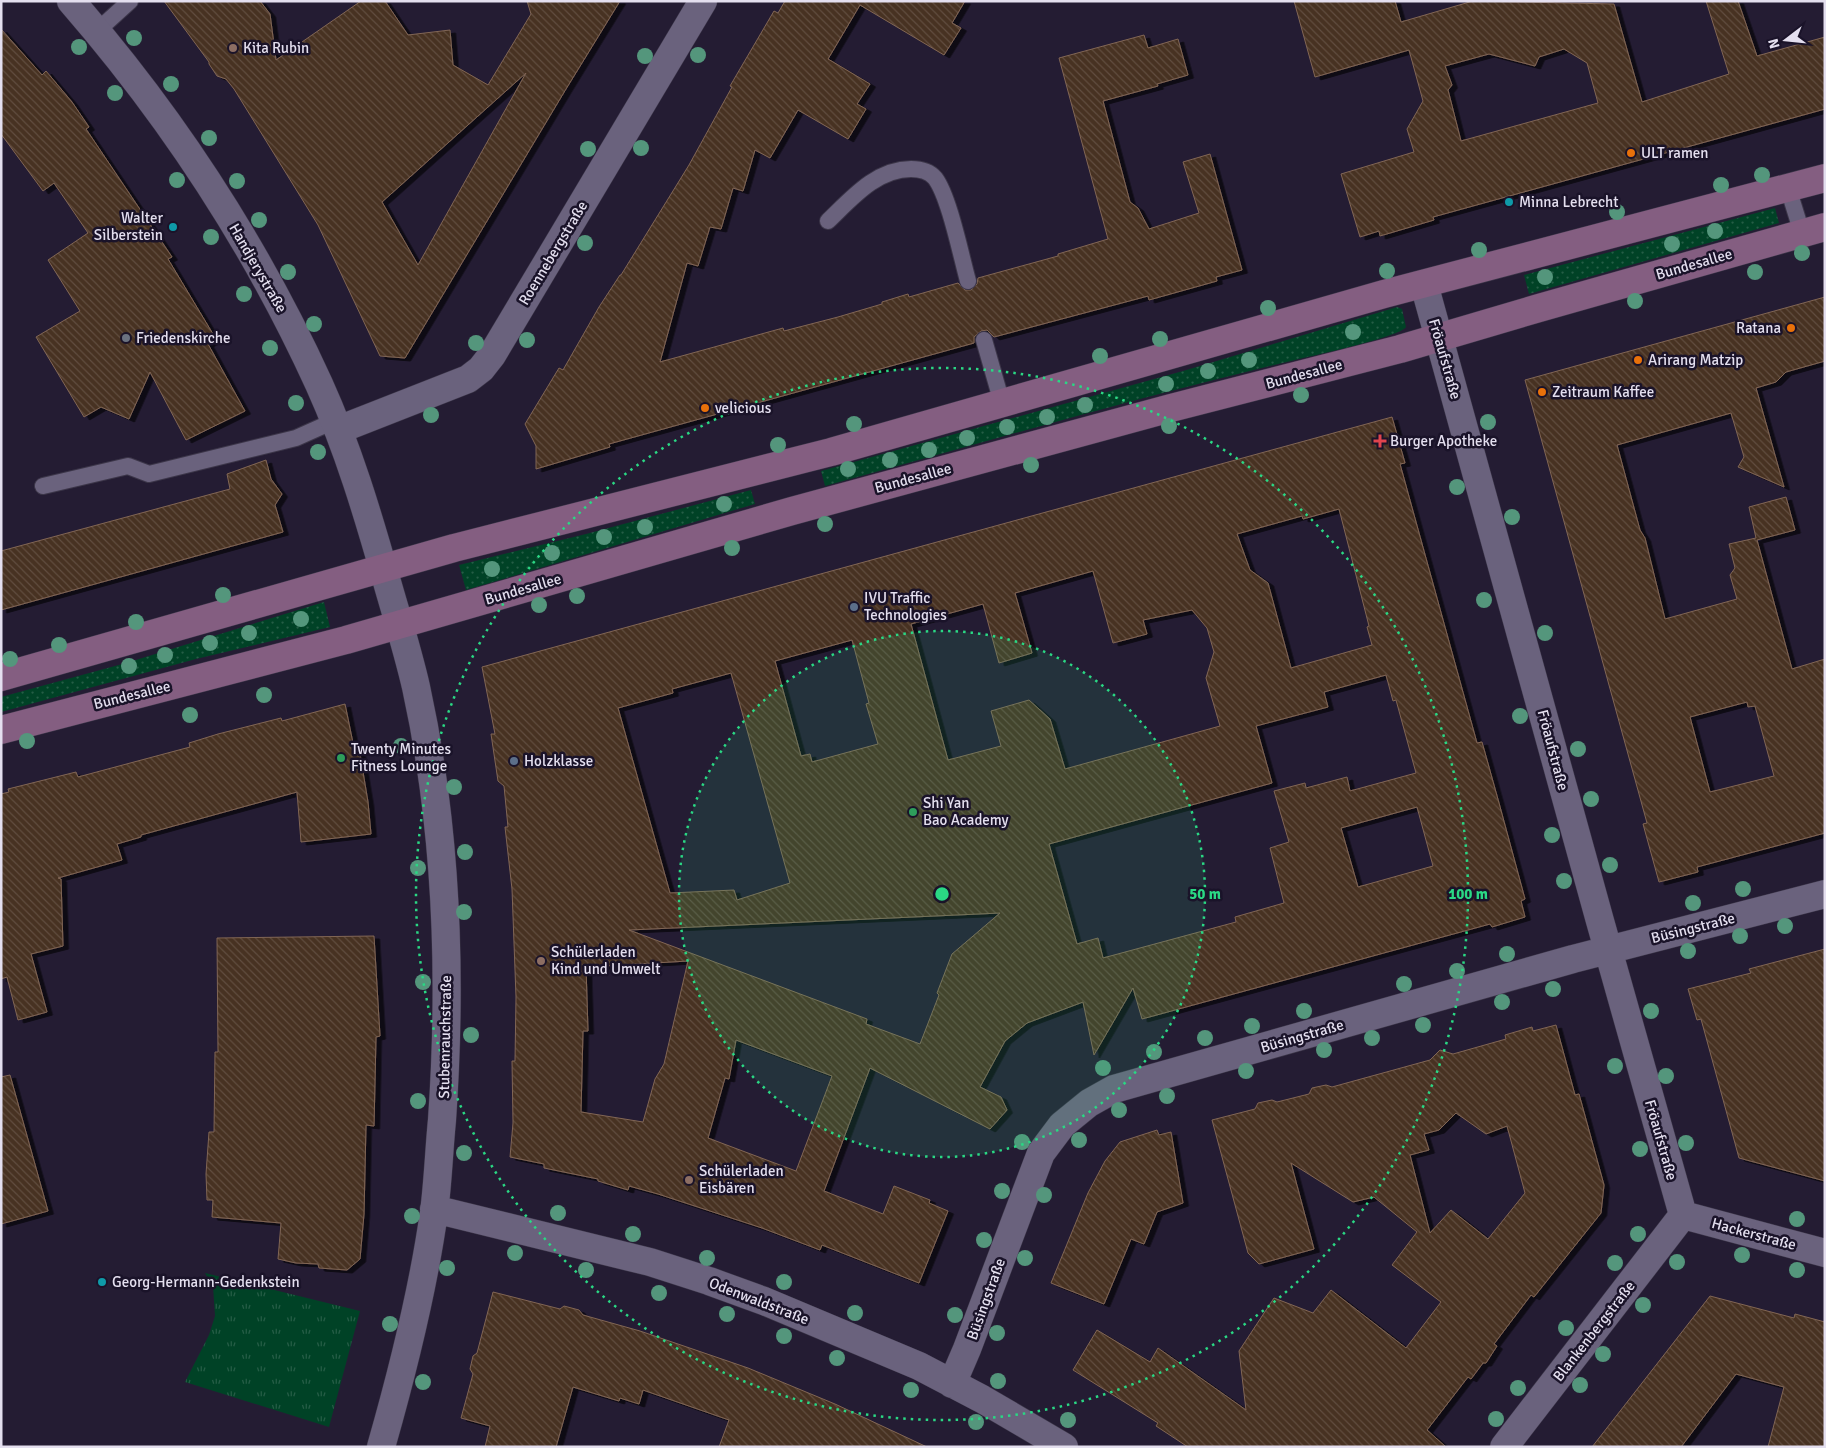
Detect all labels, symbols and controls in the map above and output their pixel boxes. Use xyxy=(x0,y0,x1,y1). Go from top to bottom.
north arrow xyxy=(1761,15,1811,65)
text: N xyxy=(1764,36,1783,50)
place label: Kita Rubin xyxy=(243,39,309,57)
marker: Kita Rubin xyxy=(227,42,239,54)
place label: ULT ramen xyxy=(1641,144,1709,162)
marker: ULT ramen xyxy=(1625,147,1637,159)
place label: Minna Lebrecht xyxy=(1519,193,1619,211)
marker: Minna Lebrecht xyxy=(1503,196,1515,208)
street label: Roennebergstraße xyxy=(515,198,591,308)
place label: Walter Silberstein xyxy=(94,209,163,244)
street label: Handjerystraße xyxy=(225,220,291,316)
marker: Walter Silberstein xyxy=(167,221,179,233)
street label: Bundesallee xyxy=(1654,245,1734,283)
street label: Fröaufstraße xyxy=(1425,317,1465,401)
place label: Ratana xyxy=(1736,319,1781,337)
marker: Ratana xyxy=(1785,322,1797,334)
place label: Friedenskirche xyxy=(136,329,231,347)
marker: Friedenskirche xyxy=(120,332,132,344)
place label: Arirang Matzip xyxy=(1648,351,1743,369)
marker: Arirang Matzip xyxy=(1632,354,1644,366)
street label: Bundesallee xyxy=(1264,355,1344,393)
place label: Zeitraum Kaffee xyxy=(1552,383,1654,401)
marker: Zeitraum Kaffee xyxy=(1536,386,1548,398)
place label: velicious xyxy=(715,399,772,417)
marker: velicious xyxy=(699,402,711,414)
place label: Burger Apotheke xyxy=(1390,432,1497,450)
marker: Burger Apotheke xyxy=(1374,435,1386,447)
street label: Bundesallee xyxy=(873,459,953,497)
street label: Bundesallee xyxy=(483,570,563,608)
place label: IVU Traffic Technologies xyxy=(864,589,947,624)
marker: IVU Traffic Technologies xyxy=(848,601,860,613)
street label: Bundesallee xyxy=(92,677,172,713)
street label: Fröaufstraße xyxy=(1534,708,1572,792)
place label: Twenty Minutes Fitness Lounge xyxy=(351,740,451,775)
marker: Twenty Minutes Fitness Lounge xyxy=(335,752,347,764)
place label: Holzklasse xyxy=(524,752,593,770)
marker: Holzklasse xyxy=(508,755,520,767)
place label: Shi Yan Bao Academy xyxy=(923,794,1009,829)
marker: Shi Yan Bao Academy xyxy=(907,806,919,818)
centre of rings xyxy=(933,885,951,903)
text: 50 m xyxy=(1189,885,1221,903)
text: 100 m xyxy=(1448,885,1488,903)
street label: Büsingstraße xyxy=(1649,909,1737,947)
place label: Schülerladen Kind und Umwelt xyxy=(551,943,660,978)
marker: Schülerladen Kind und Umwelt xyxy=(535,955,547,967)
street label: Stubenrauchstraße xyxy=(435,975,455,1099)
street label: Büsingstraße xyxy=(1258,1016,1346,1056)
street label: Fröaufstraße xyxy=(1641,1098,1681,1182)
place label: Schülerladen Eisbären xyxy=(699,1162,784,1197)
marker: Schülerladen Eisbären xyxy=(683,1174,695,1186)
street label: Hackerstraße xyxy=(1710,1214,1798,1254)
street label: Büsingstraße xyxy=(963,1256,1009,1342)
place label: Georg-Hermann-Gedenkstein xyxy=(112,1273,300,1291)
street label: Odenwaldstraße xyxy=(706,1274,812,1328)
marker: Georg-Hermann-Gedenkstein xyxy=(96,1276,108,1288)
street label: Blankenbergstraße xyxy=(1549,1277,1639,1385)

